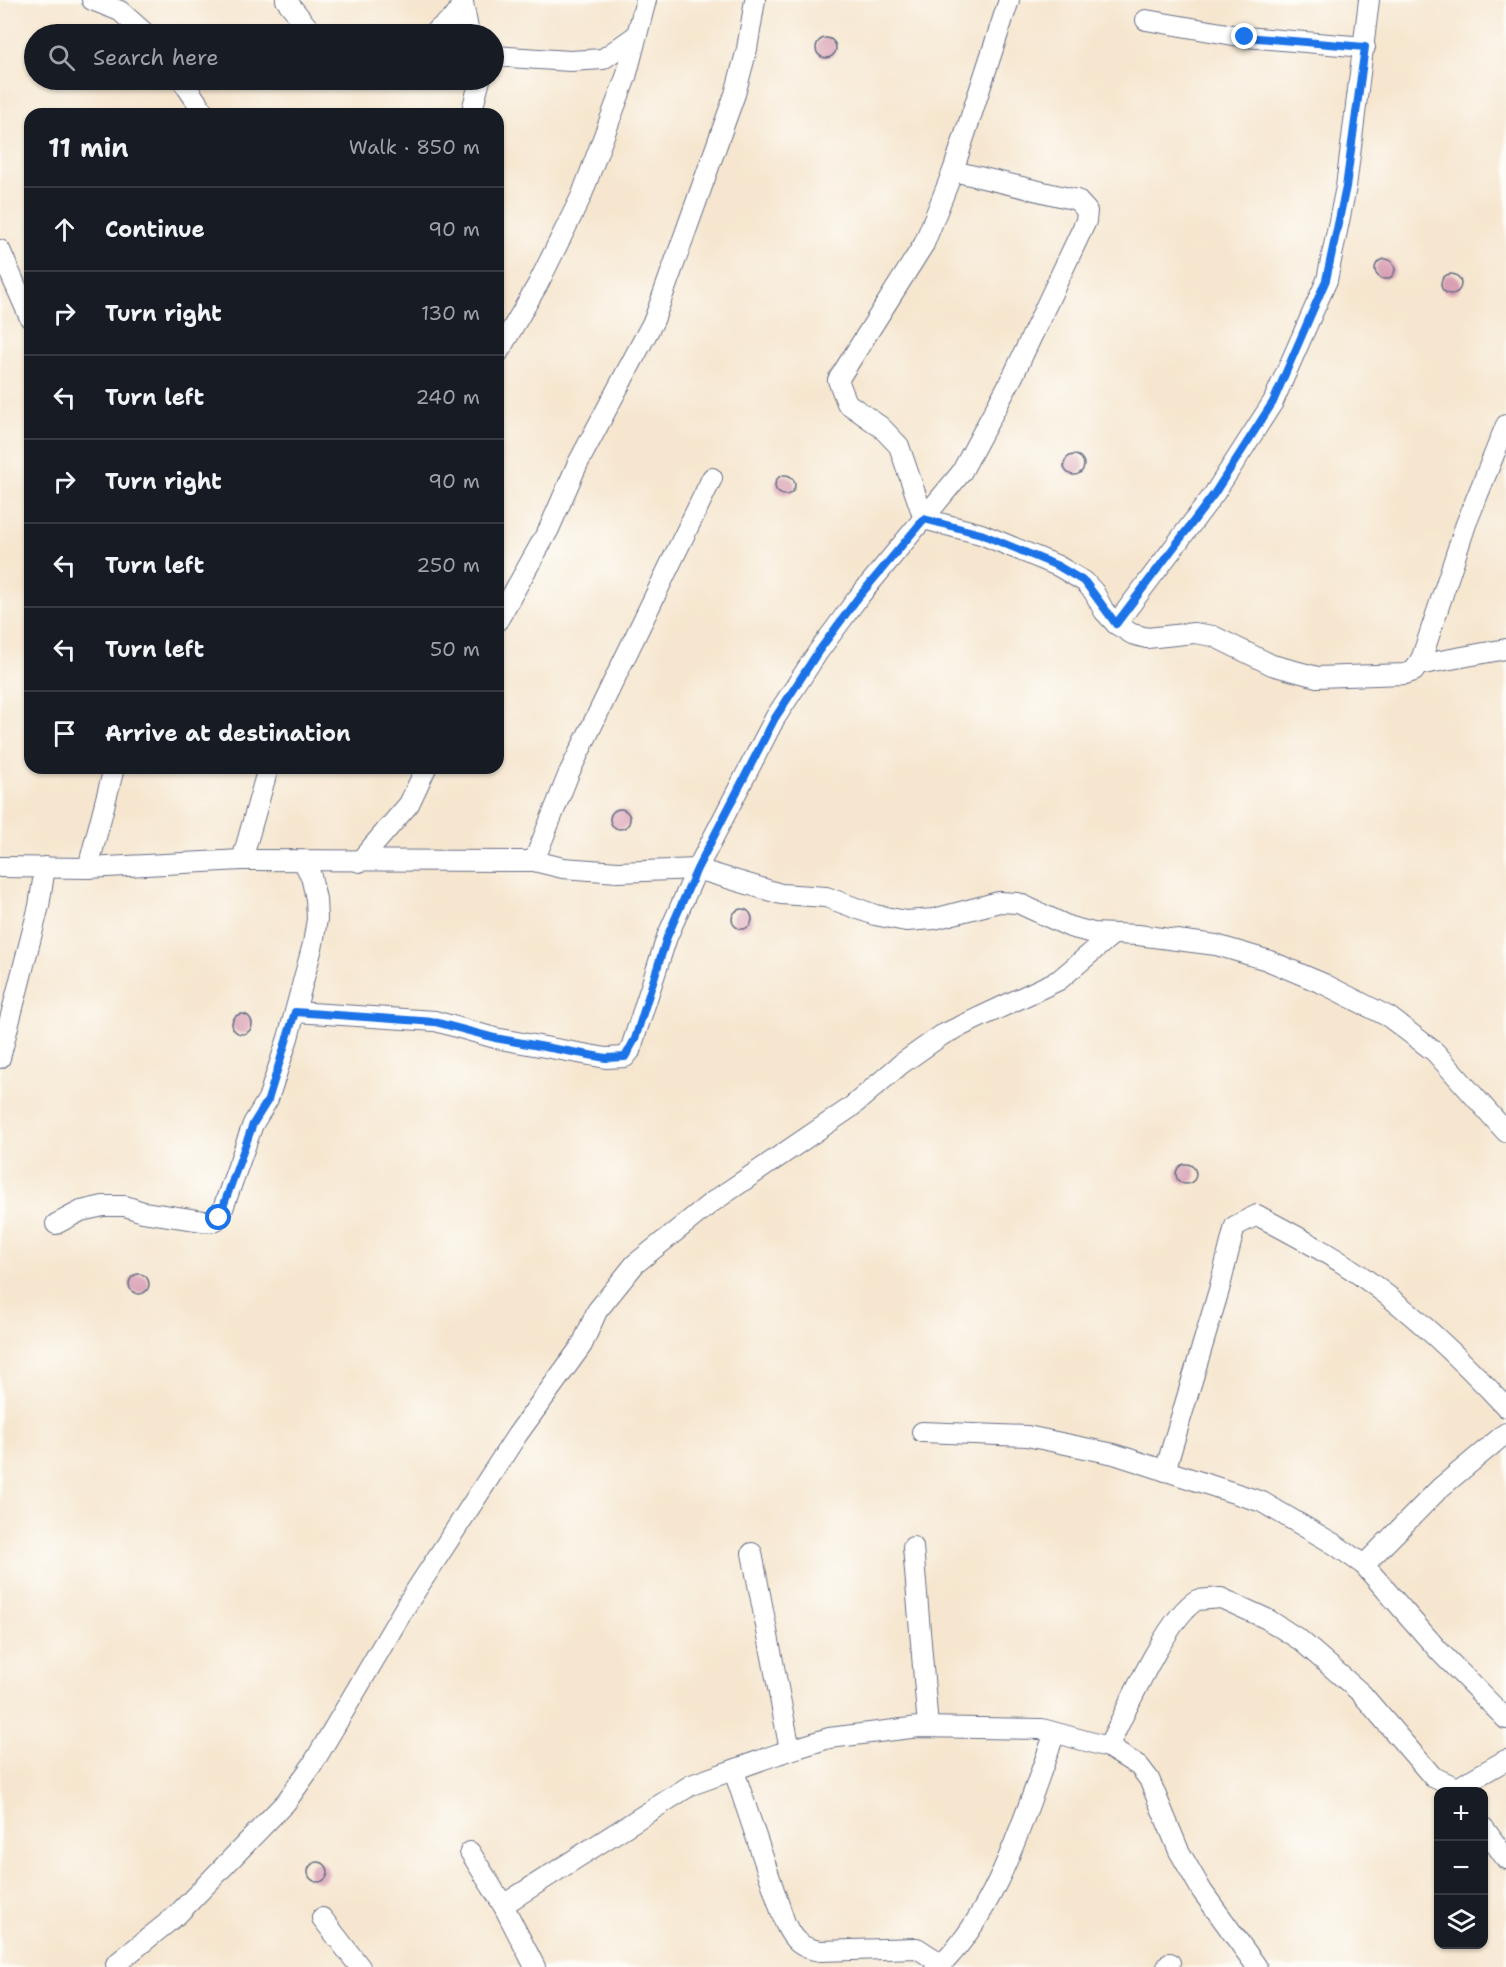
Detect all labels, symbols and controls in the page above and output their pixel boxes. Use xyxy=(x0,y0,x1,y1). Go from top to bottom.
route end xyxy=(1231,23,1257,49)
search box xyxy=(24,24,504,90)
icon: search xyxy=(45,41,78,74)
text: Search here xyxy=(93,43,219,72)
text: 11 min xyxy=(48,130,129,165)
text: Walk · 850 m xyxy=(349,134,480,160)
icon: ahead xyxy=(48,213,81,246)
text: Continue xyxy=(105,215,205,244)
text: 90 m xyxy=(428,216,480,242)
icon: right xyxy=(48,297,81,330)
text: Turn right xyxy=(105,299,222,328)
text: 130 m xyxy=(421,300,480,326)
icon: left xyxy=(48,381,81,414)
text: Turn left xyxy=(105,383,204,412)
text: 240 m xyxy=(415,384,480,410)
icon: right xyxy=(48,465,81,498)
text: Turn right xyxy=(105,467,222,496)
text: 90 m xyxy=(428,468,480,494)
icon: left xyxy=(48,549,81,582)
text: Turn left xyxy=(105,551,204,580)
text: 250 m xyxy=(416,552,480,578)
icon: left xyxy=(48,633,81,666)
text: Turn left xyxy=(105,635,204,664)
text: 50 m xyxy=(430,636,480,662)
icon: arrive xyxy=(48,717,81,750)
text: Arrive at destination xyxy=(105,719,351,748)
route start xyxy=(205,1204,231,1230)
map controls xyxy=(1434,1787,1488,1949)
button: + xyxy=(1434,1787,1488,1841)
button: − xyxy=(1434,1841,1488,1895)
button: layers xyxy=(1434,1895,1488,1949)

